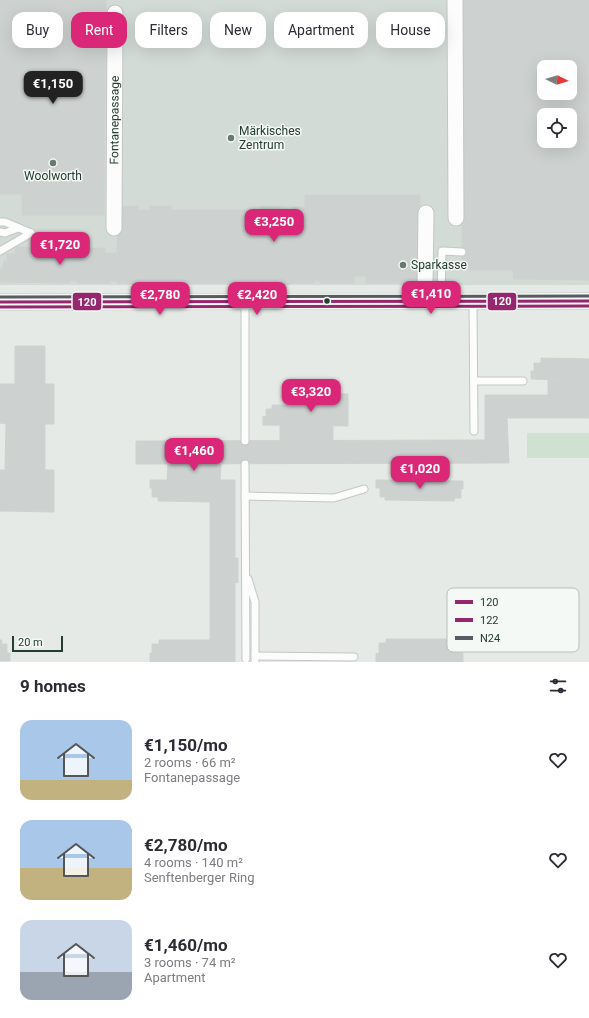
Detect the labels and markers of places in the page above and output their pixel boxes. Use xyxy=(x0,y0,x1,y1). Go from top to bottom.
pin: €1,150 xyxy=(20,71,86,105)
place label: Märkisches Zentrum xyxy=(239,124,301,152)
marker: Märkisches Zentrum xyxy=(226,133,236,143)
marker: Woolworth xyxy=(48,158,58,168)
place label: Woolworth xyxy=(24,169,82,183)
pin: €3,250 xyxy=(241,209,307,243)
pin: €1,720 xyxy=(27,232,93,266)
place label: Sparkasse xyxy=(411,258,467,272)
marker: Sparkasse xyxy=(398,260,408,270)
pin: €1,410 xyxy=(398,281,464,315)
pin: €2,780 xyxy=(127,282,193,316)
pin: €2,420 xyxy=(224,282,290,316)
unlabelled marker xyxy=(322,296,332,306)
pin: €3,320 xyxy=(278,379,344,413)
pin: €1,460 xyxy=(161,438,227,472)
pin: €1,020 xyxy=(387,456,453,490)

